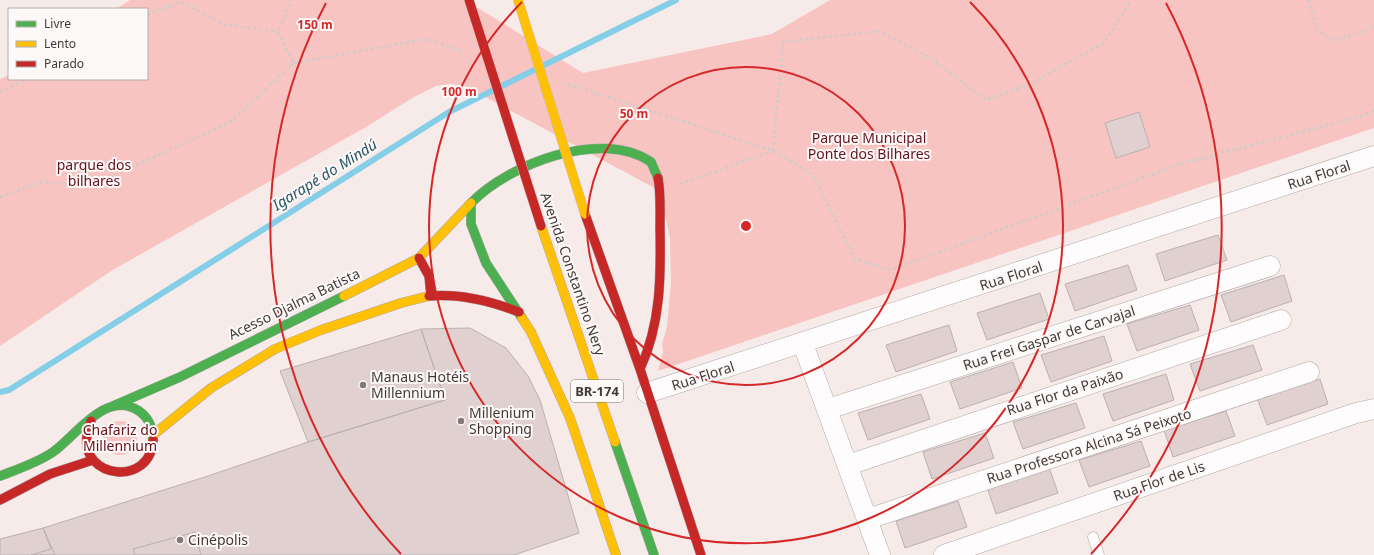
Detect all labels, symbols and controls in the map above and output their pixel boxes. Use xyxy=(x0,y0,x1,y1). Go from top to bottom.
legend xyxy=(8,8,148,80)
text: Livre xyxy=(44,15,71,32)
text: 150 m xyxy=(297,16,333,33)
text: Lento xyxy=(44,35,76,52)
text: Parado xyxy=(44,55,84,72)
text: 100 m xyxy=(441,83,477,100)
text: 50 m xyxy=(620,105,648,122)
park label: Parque Municipal Ponte dos Bilhares xyxy=(808,128,931,163)
water label: Igarapé do Mindú xyxy=(267,134,381,215)
park label: parque dos bilhares xyxy=(57,155,132,190)
street label: Rua Floral xyxy=(1285,155,1353,194)
street label: Avenida Constantino Nery xyxy=(537,190,611,359)
centre of rings xyxy=(739,219,753,233)
street label: Rua Floral xyxy=(977,256,1045,295)
street label: Acesso Djalma Batista xyxy=(225,263,363,344)
street label: Rua Frei Gaspar de Carvajal xyxy=(960,301,1137,374)
street label: Rua Floral xyxy=(669,356,737,395)
street label: Rua Flor da Paixão xyxy=(1004,364,1126,419)
place label: Manaus Hotéis Millennium xyxy=(371,367,469,402)
marker: Manaus Hotéis Millennium xyxy=(358,380,368,390)
road number: BR-174 xyxy=(571,380,623,402)
place label: Millenium Shopping xyxy=(469,403,534,438)
street label: Rua Professora Alcina Sá Peixoto xyxy=(984,403,1194,488)
marker: Millenium Shopping xyxy=(456,416,466,426)
park label: Chafariz do Millennium xyxy=(83,420,157,455)
street label: Rua Flor de Lis xyxy=(1111,456,1207,505)
place label: Cinépolis xyxy=(188,530,248,549)
marker: Cinépolis xyxy=(175,535,185,545)

